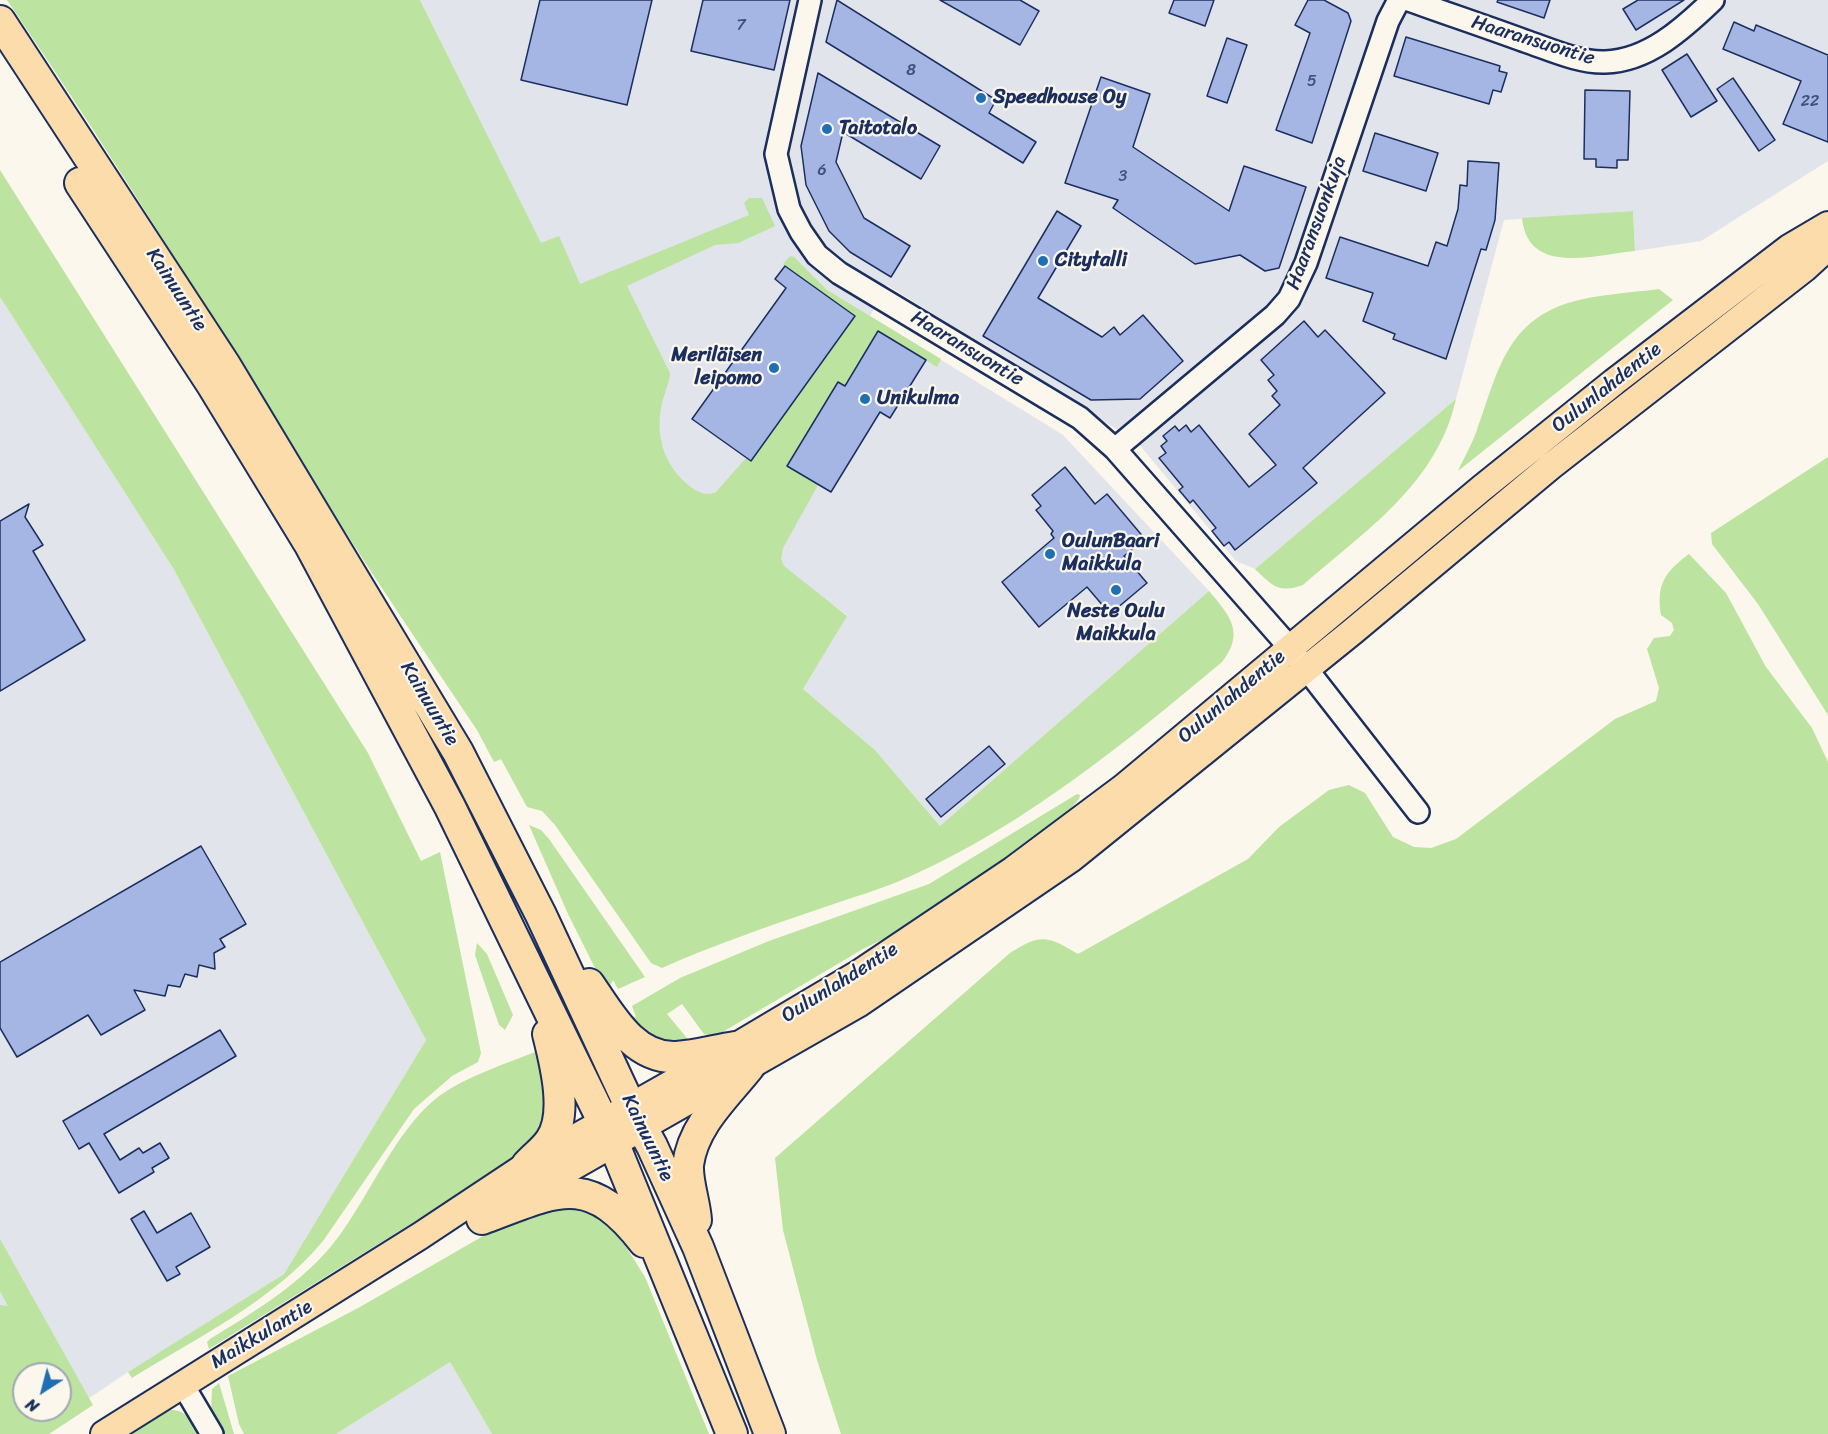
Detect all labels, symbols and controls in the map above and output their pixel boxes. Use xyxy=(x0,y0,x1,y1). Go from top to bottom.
street label: Haaransuontie xyxy=(1468,11,1598,71)
house number: 7 xyxy=(736,16,746,36)
house number: 8 xyxy=(906,61,916,81)
house number: 5 xyxy=(1307,72,1317,92)
place label: Speedhouse Oy xyxy=(993,86,1126,110)
marker: Speedhouse Oy xyxy=(974,91,988,105)
house number: 22 xyxy=(1801,92,1819,112)
place label: Taitotalo xyxy=(839,117,917,141)
marker: Taitotalo xyxy=(820,122,834,136)
street label: Haaransuonkuja xyxy=(1282,153,1352,293)
house number: 6 xyxy=(817,161,827,181)
house number: 3 xyxy=(1119,167,1127,187)
street label: Kainuuntie xyxy=(140,244,212,336)
place label: Citytalli xyxy=(1055,249,1127,273)
marker: Citytalli xyxy=(1036,254,1050,268)
street label: Haaransuontie xyxy=(906,306,1028,392)
street label: Oulunlahdentie xyxy=(1547,338,1667,438)
place label: Meriläisen leipomo xyxy=(671,344,762,391)
marker: Meriläisen leipomo xyxy=(767,361,781,375)
place label: Unikulma xyxy=(877,387,959,411)
marker: Unikulma xyxy=(858,392,872,406)
place label: OulunBaari Maikkula xyxy=(1062,530,1159,577)
marker: OulunBaari Maikkula xyxy=(1043,547,1057,561)
marker: Neste Oulu Maikkula xyxy=(1109,583,1123,597)
place label: Neste Oulu Maikkula xyxy=(1067,600,1165,647)
street label: Oulunlahdentie xyxy=(1173,645,1291,749)
street label: Kainuuntie xyxy=(395,658,463,750)
street label: Oulunlahdentie xyxy=(777,938,903,1028)
street label: Kainuuntie xyxy=(616,1091,678,1185)
street label: Maikkulantie xyxy=(207,1295,317,1375)
north arrow xyxy=(12,1362,72,1422)
text: N xyxy=(19,1390,45,1420)

